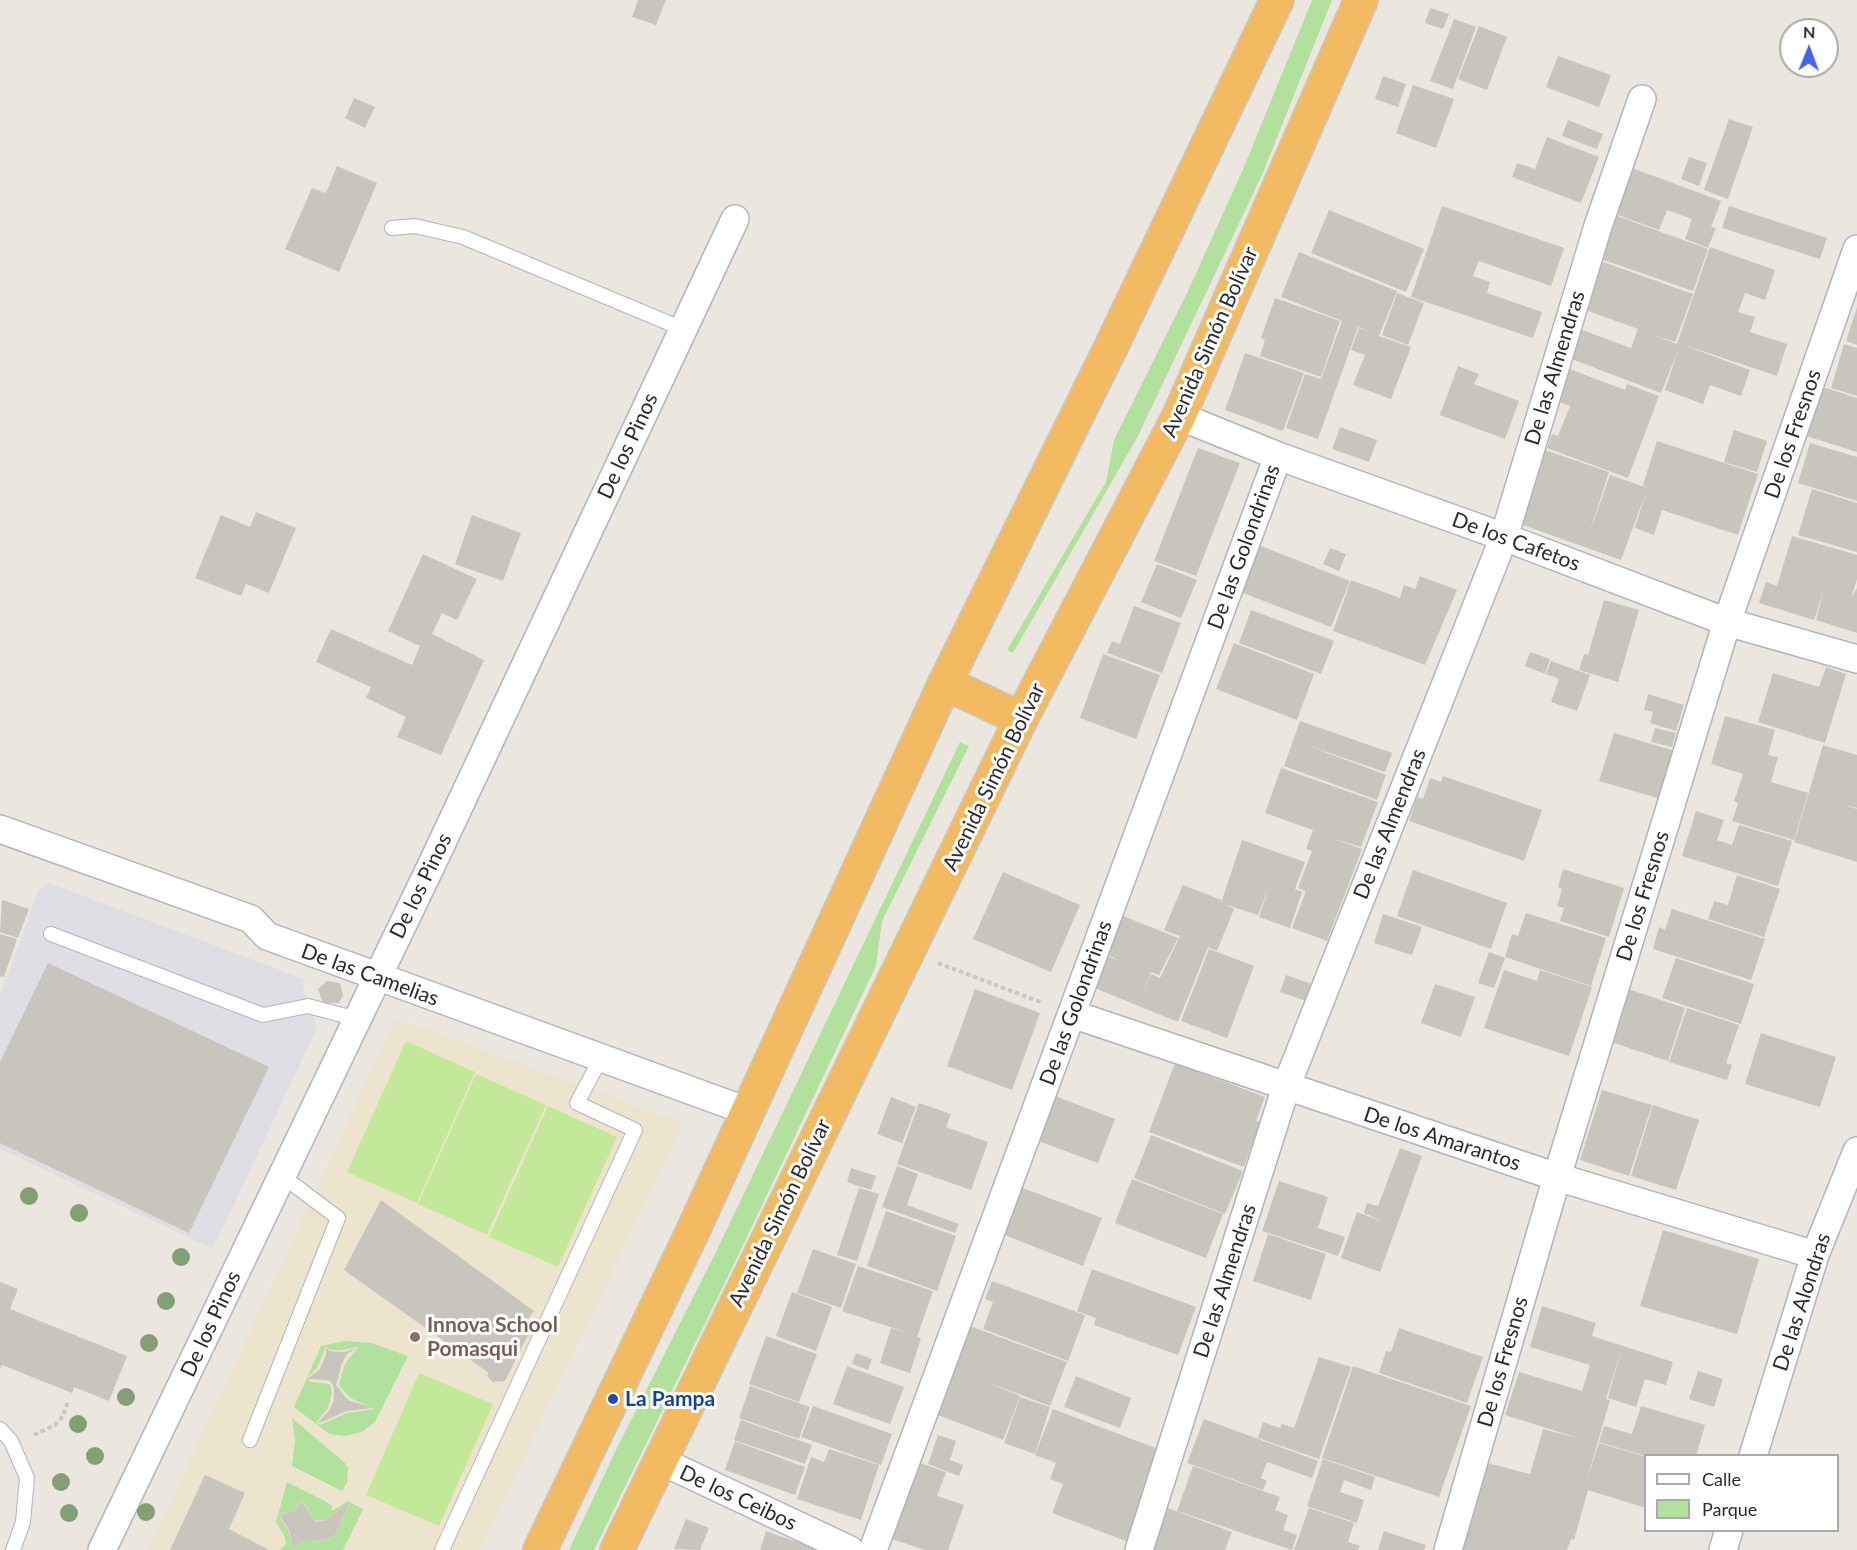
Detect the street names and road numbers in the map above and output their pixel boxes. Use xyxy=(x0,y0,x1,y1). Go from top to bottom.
street label: Avenida Simón Bolívar xyxy=(1157,243,1263,441)
street label: De las Almendras xyxy=(1520,288,1590,448)
street label: De los Fresnos xyxy=(1759,366,1827,502)
street label: De los Pinos xyxy=(593,389,663,503)
street label: De las Golondrinas xyxy=(1202,461,1286,633)
street label: De los Cafetos xyxy=(1449,507,1583,577)
street label: Avenida Simón Bolívar xyxy=(938,679,1050,875)
street label: De las Almendras xyxy=(1348,745,1432,903)
street label: De los Fresnos xyxy=(1611,828,1675,964)
street label: De los Pinos xyxy=(385,829,457,943)
street label: De las Golondrinas xyxy=(1034,917,1118,1089)
street label: De las Camelias xyxy=(298,938,442,1012)
street label: De los Amarantos xyxy=(1360,1102,1524,1176)
street label: Avenida Simón Bolívar xyxy=(724,1115,836,1311)
street label: De las Almendras xyxy=(1188,1201,1262,1361)
street label: De las Alondras xyxy=(1768,1230,1836,1374)
street label: De los Pinos xyxy=(176,1267,246,1381)
street label: De los Fresnos xyxy=(1472,1294,1534,1430)
street label: De los Ceibos xyxy=(675,1460,801,1536)

